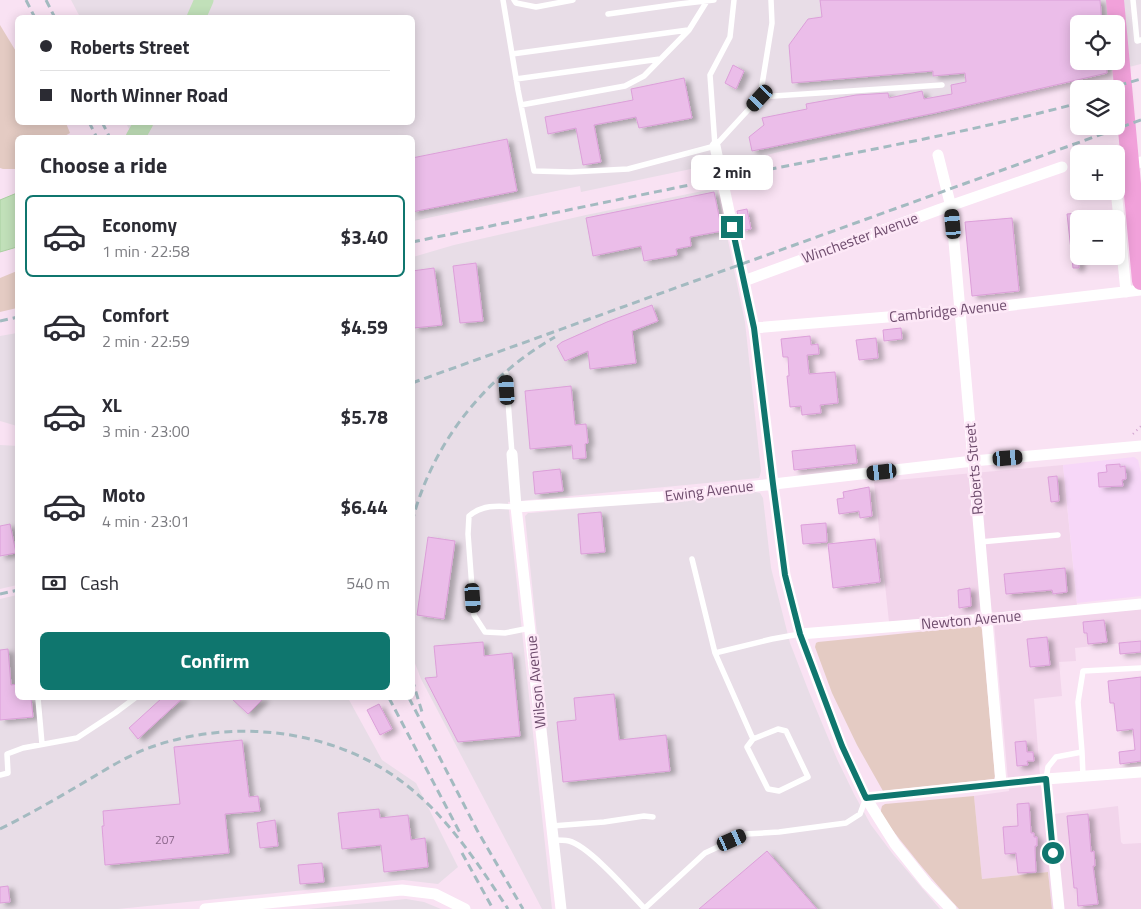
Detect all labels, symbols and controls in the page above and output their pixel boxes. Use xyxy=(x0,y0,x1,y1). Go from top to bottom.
map controls xyxy=(1070,15,1125,265)
button: locate xyxy=(1070,15,1125,70)
text: Roberts Street xyxy=(70,32,189,61)
text: North Winner Road xyxy=(70,80,228,109)
button: layers xyxy=(1070,80,1125,135)
car xyxy=(744,82,775,114)
button: + xyxy=(1070,145,1125,200)
text: Choose a ride xyxy=(40,148,167,182)
callout: 2 min xyxy=(691,154,773,190)
text: 2 min xyxy=(713,160,751,184)
street label: Winchester Avenue xyxy=(799,206,921,269)
car xyxy=(944,208,961,240)
text: Economy xyxy=(102,210,177,239)
button: − xyxy=(1070,210,1125,265)
icon: car xyxy=(42,214,87,259)
route end xyxy=(721,216,743,238)
text: $3.40 xyxy=(341,222,388,251)
text: 1 min · 22:58 xyxy=(102,239,190,263)
street label: Cambridge Avenue xyxy=(888,293,1008,328)
text: Comfort xyxy=(102,300,169,329)
icon: car xyxy=(42,304,87,349)
text: $4.59 xyxy=(341,312,388,341)
text: 2 min · 22:59 xyxy=(102,329,190,353)
car xyxy=(498,375,515,405)
text: XL xyxy=(102,390,122,419)
icon: car xyxy=(42,394,87,439)
text: $5.78 xyxy=(341,402,388,431)
text: 3 min · 23:00 xyxy=(102,419,190,443)
street label: Roberts Street xyxy=(958,422,989,516)
car xyxy=(992,449,1023,467)
car xyxy=(866,463,897,481)
street label: Ewing Avenue xyxy=(663,474,754,507)
text: Moto xyxy=(102,480,145,509)
icon: car xyxy=(42,484,87,529)
text: $6.44 xyxy=(341,492,388,521)
text: 4 min · 23:01 xyxy=(102,509,190,533)
text: Cash xyxy=(80,568,119,597)
icon: cash xyxy=(40,569,68,597)
text: 540 m xyxy=(346,571,390,595)
car xyxy=(464,583,481,613)
street label: Newton Avenue xyxy=(920,604,1022,635)
button: Confirm xyxy=(40,632,390,690)
street label: Wilson Avenue xyxy=(519,634,552,730)
car xyxy=(715,827,748,853)
house number: 207 xyxy=(155,830,175,849)
route start xyxy=(1042,842,1064,864)

